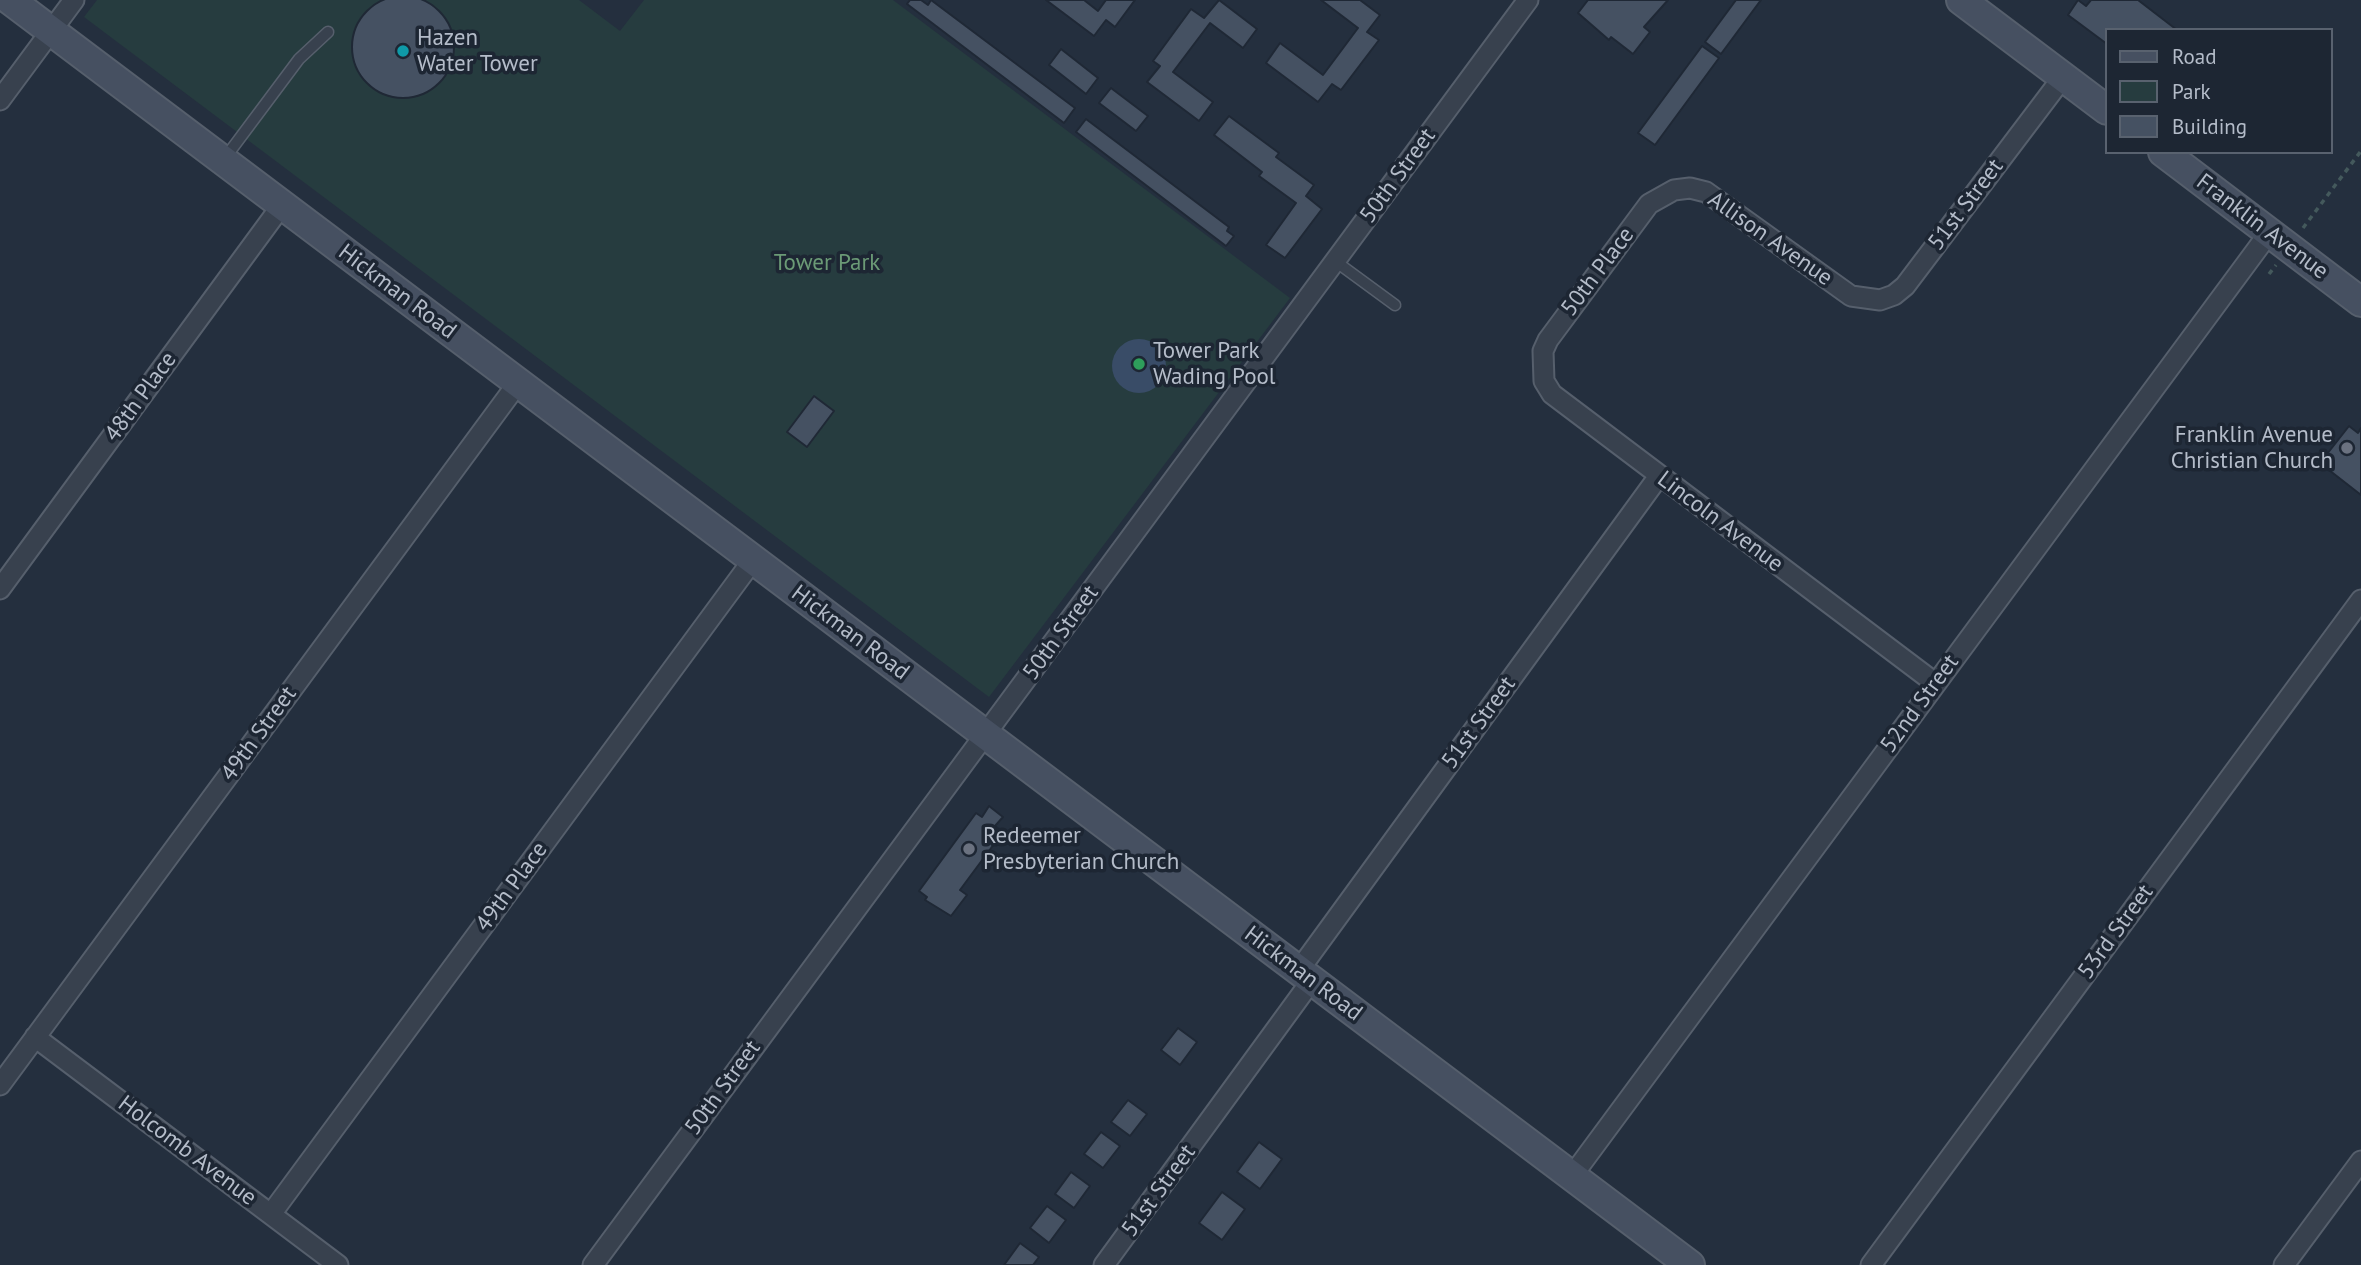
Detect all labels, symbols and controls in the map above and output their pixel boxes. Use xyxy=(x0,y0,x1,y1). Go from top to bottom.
place label: Hazen Water Tower xyxy=(417,24,538,78)
legend xyxy=(2106,28,2333,154)
marker: Hazen Water Tower xyxy=(395,43,411,59)
text: Road xyxy=(2172,43,2216,70)
text: Park xyxy=(2172,78,2211,105)
text: Building xyxy=(2172,113,2247,140)
street label: 50th Street xyxy=(1354,123,1442,229)
street label: 51st Street xyxy=(1923,154,2009,256)
street label: Franklin Avenue xyxy=(2191,168,2333,286)
street label: Allison Avenue xyxy=(1702,186,1838,292)
street label: 50th Place xyxy=(1556,222,1640,322)
street label: Hickman Road xyxy=(333,239,461,345)
park label: Tower Park xyxy=(774,249,880,277)
place label: Tower Park Wading Pool xyxy=(1153,337,1276,391)
street label: 48th Place xyxy=(99,347,183,447)
marker: Tower Park Wading Pool xyxy=(1131,356,1147,372)
place label: Franklin Avenue Christian Church xyxy=(2171,421,2333,475)
marker: Franklin Avenue Christian Church xyxy=(2339,440,2355,456)
street label: Lincoln Avenue xyxy=(1652,466,1788,578)
street label: Hickman Road xyxy=(786,580,914,686)
street label: 50th Street xyxy=(1017,580,1105,686)
street label: 52nd Street xyxy=(1875,649,1965,759)
street label: 51st Street xyxy=(1436,671,1522,775)
street label: 49th Street xyxy=(215,681,303,787)
place label: Redeemer Presbyterian Church xyxy=(983,822,1179,876)
street label: 49th Place xyxy=(470,837,554,937)
marker: Redeemer Presbyterian Church xyxy=(961,841,977,857)
street label: 53rd Street xyxy=(2072,879,2160,985)
street label: Hickman Road xyxy=(1239,921,1367,1027)
street label: 50th Street xyxy=(679,1035,767,1141)
street label: Holcomb Avenue xyxy=(113,1090,261,1212)
street label: 51st Street xyxy=(1116,1139,1202,1243)

